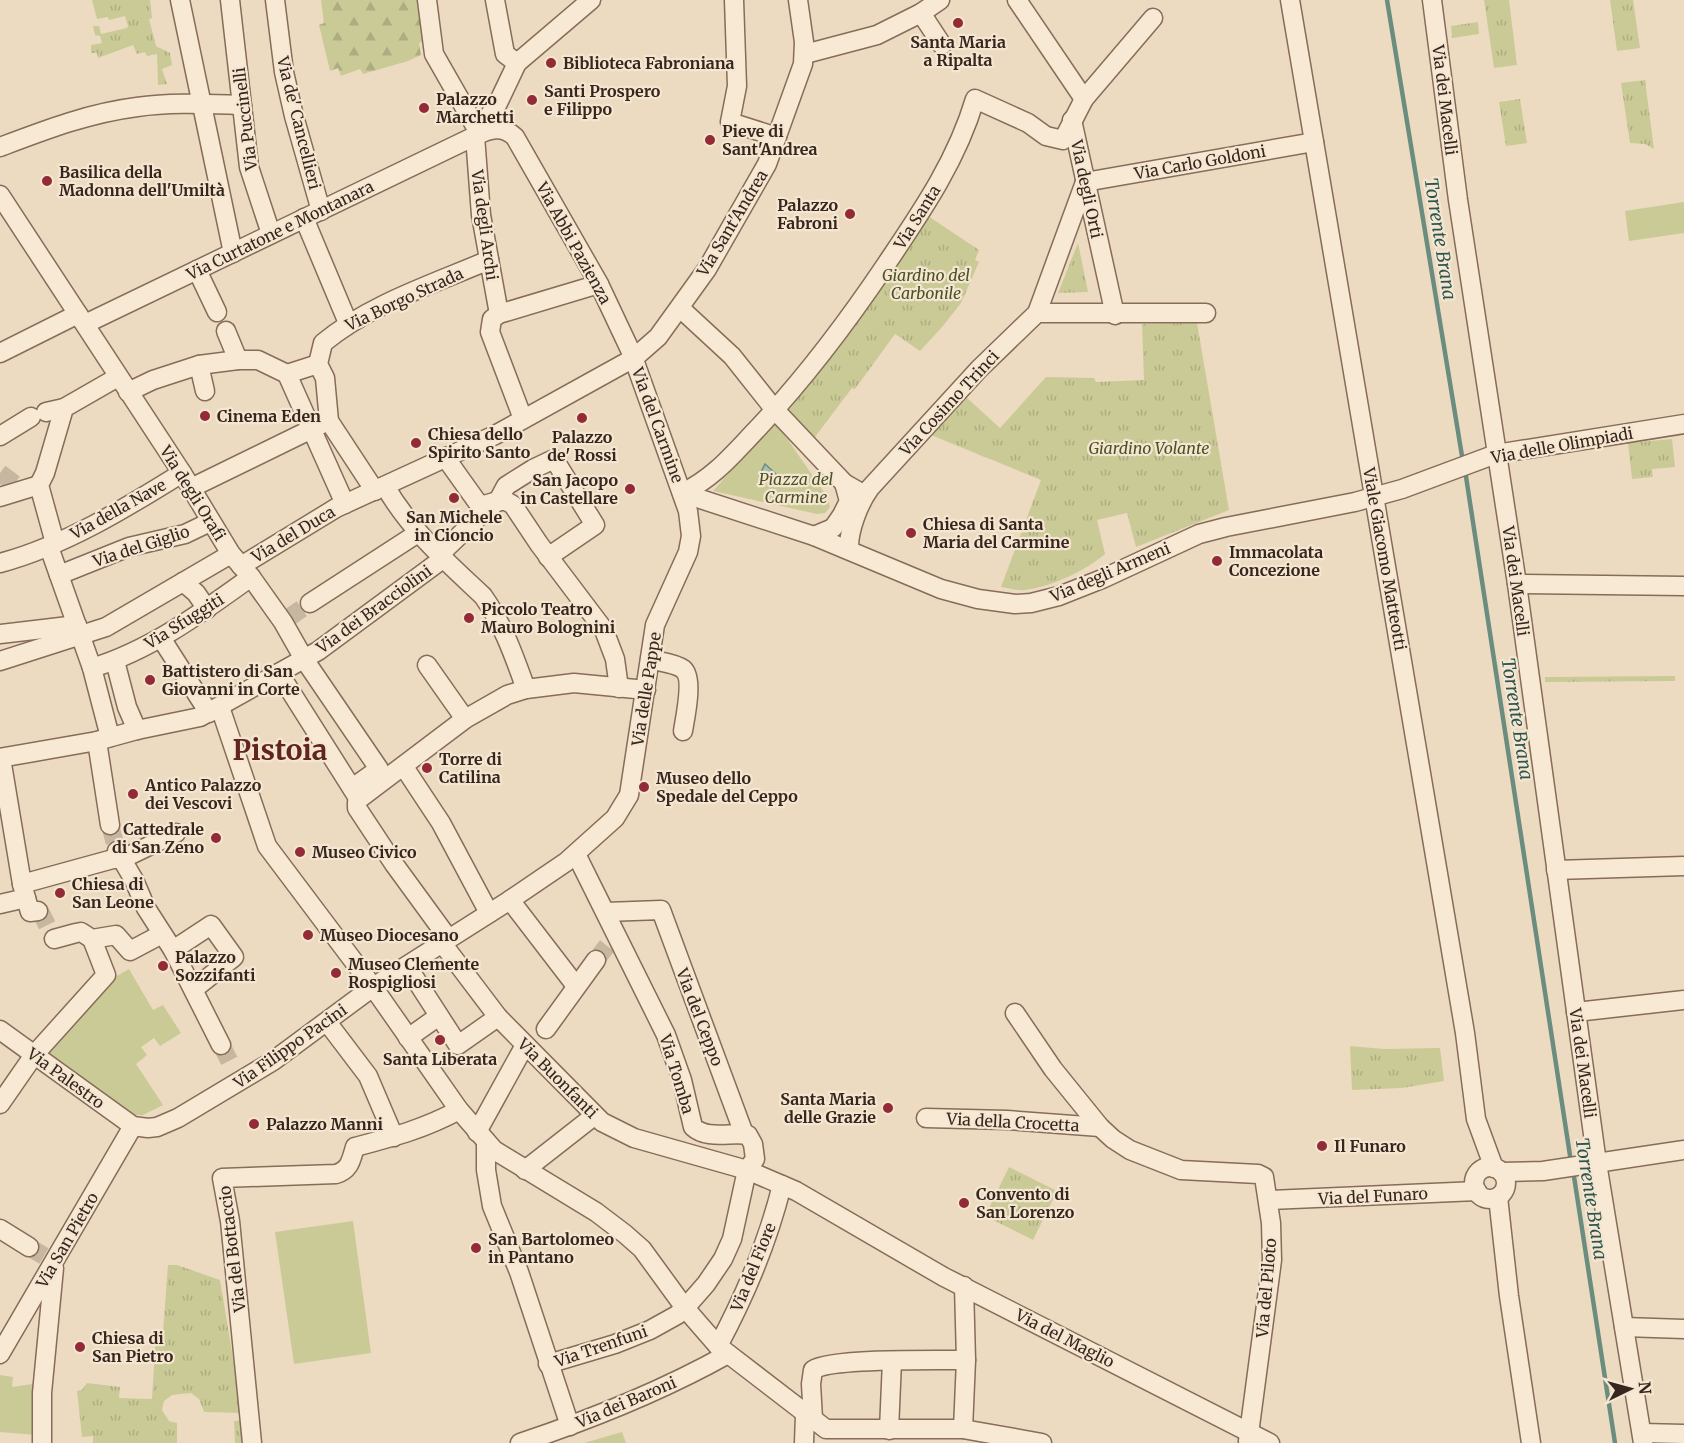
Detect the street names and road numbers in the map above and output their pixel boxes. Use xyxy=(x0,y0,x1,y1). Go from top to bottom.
street label: Via dei Macelli xyxy=(1428,43,1462,156)
street label: Via de' Cancellieri xyxy=(273,53,325,192)
street label: Via Puccinelli xyxy=(229,66,261,173)
street label: Via degli Orti xyxy=(1067,137,1107,240)
street label: Via Carlo Goldoni xyxy=(1132,141,1267,184)
street label: Via Sant'Andrea xyxy=(692,166,772,281)
street label: Via degli Archi xyxy=(467,167,503,282)
street label: Via Curtatone e Montanara xyxy=(182,176,377,284)
street label: Via Abbi Pazienza xyxy=(532,178,616,308)
street label: Via Santa xyxy=(889,181,945,254)
street label: Via Borgo Strada xyxy=(341,263,466,335)
street label: Via Cosimo Trinci xyxy=(894,346,1003,461)
street label: Via del Carmine xyxy=(628,364,688,485)
street label: Via delle Olimpiadi xyxy=(1488,423,1635,468)
street label: Via degli Orafi xyxy=(155,441,230,545)
street label: Viale Giacomo Matteotti xyxy=(1359,465,1411,652)
street label: Via della Nave xyxy=(66,474,169,544)
street label: Via del Duca xyxy=(247,501,339,567)
street label: Via del Giglio xyxy=(89,521,192,571)
street label: Via dei Macelli xyxy=(1498,524,1534,637)
street label: Via degli Armeni xyxy=(1046,538,1173,607)
street label: Via dei Bracciolini xyxy=(312,560,436,658)
street label: Via Sfuggiti xyxy=(140,589,227,654)
street label: Via delle Pappe xyxy=(627,631,665,748)
street label: Via del Ceppo xyxy=(672,964,728,1069)
street label: Via Filippo Pacini xyxy=(229,999,350,1093)
street label: Via dei Macelli xyxy=(1565,1006,1601,1119)
street label: Via Tomba xyxy=(655,1031,699,1117)
street label: Via Buonfanti xyxy=(513,1033,602,1122)
street label: Via Palestro xyxy=(23,1043,108,1113)
street label: Via della Crocetta xyxy=(945,1108,1080,1135)
street label: Via del Funaro xyxy=(1317,1183,1428,1209)
street label: Via del Bottaccio xyxy=(214,1185,250,1314)
street label: Via San Pietro xyxy=(31,1189,102,1292)
street label: Via del Fiore xyxy=(726,1220,780,1315)
street label: Via del Piloto xyxy=(1252,1237,1280,1340)
street label: Via del Maglio xyxy=(1011,1304,1118,1371)
street label: Via Trenfuni xyxy=(551,1321,650,1372)
street label: Via dei Baroni xyxy=(572,1372,679,1432)

